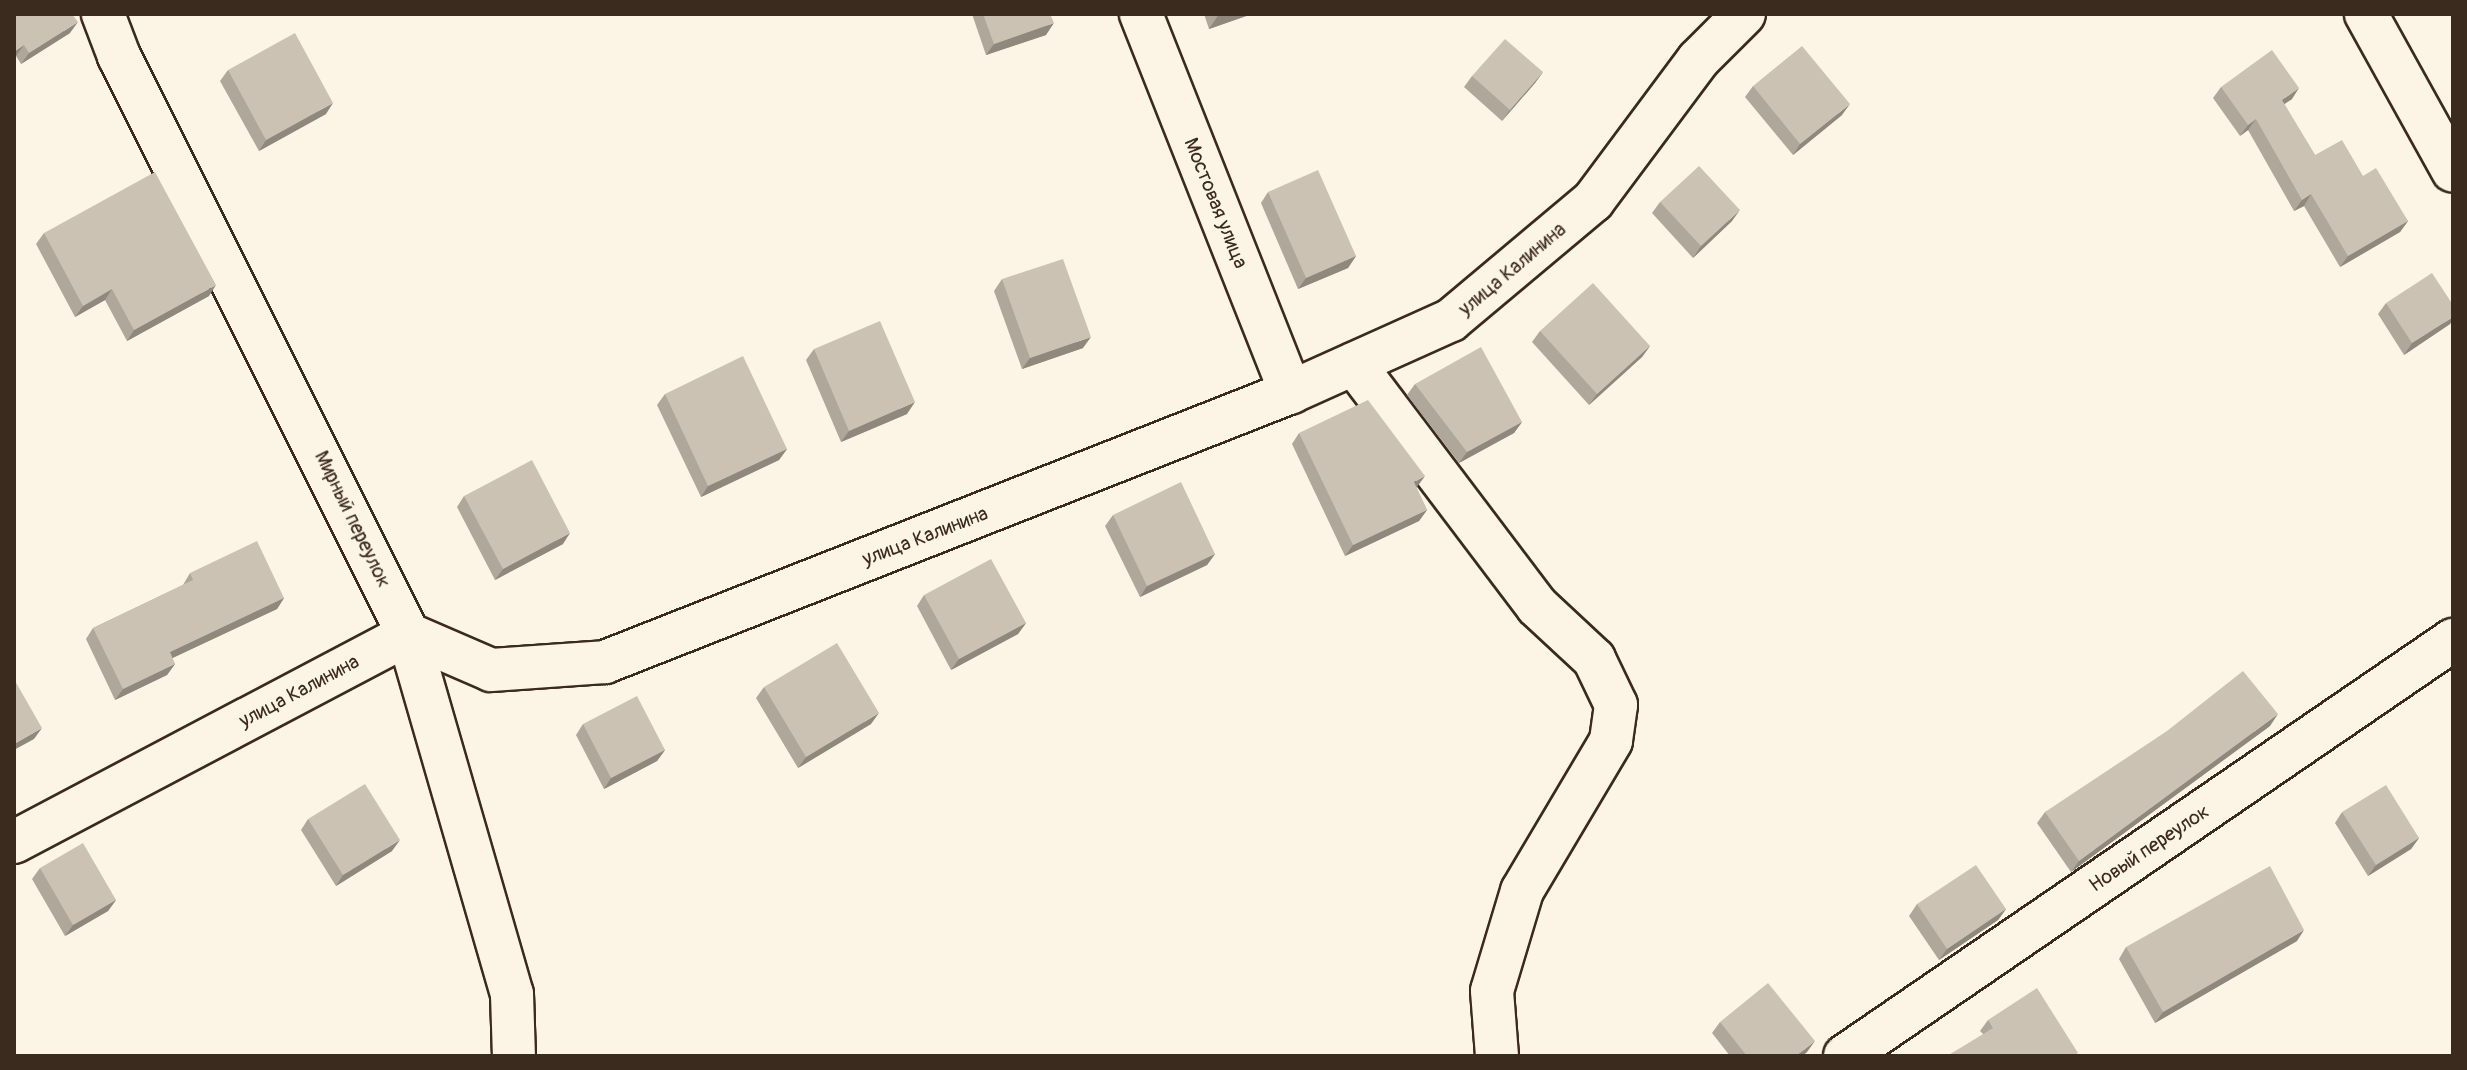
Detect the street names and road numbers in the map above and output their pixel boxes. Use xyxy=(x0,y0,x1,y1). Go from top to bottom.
street label: Мостовая улица xyxy=(1179,134,1253,272)
street label: улица Калинина xyxy=(1454,217,1570,321)
street label: Мирный переулок xyxy=(310,447,396,591)
street label: улица Калинина xyxy=(859,501,991,571)
street label: улица Калинина xyxy=(235,649,363,733)
street label: Новый переулок xyxy=(2084,799,2214,897)

